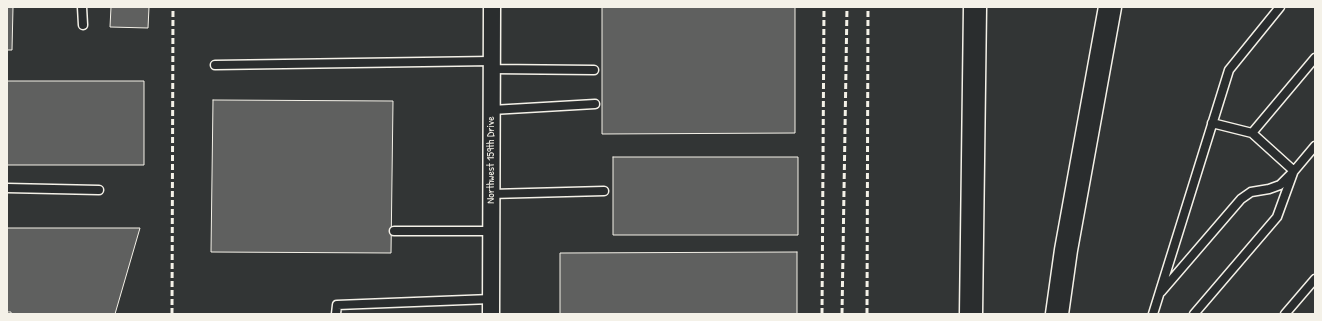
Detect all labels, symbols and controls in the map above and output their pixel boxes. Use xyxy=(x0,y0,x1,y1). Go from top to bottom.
street label: Northwest 159th Drive xyxy=(484,116,498,204)

